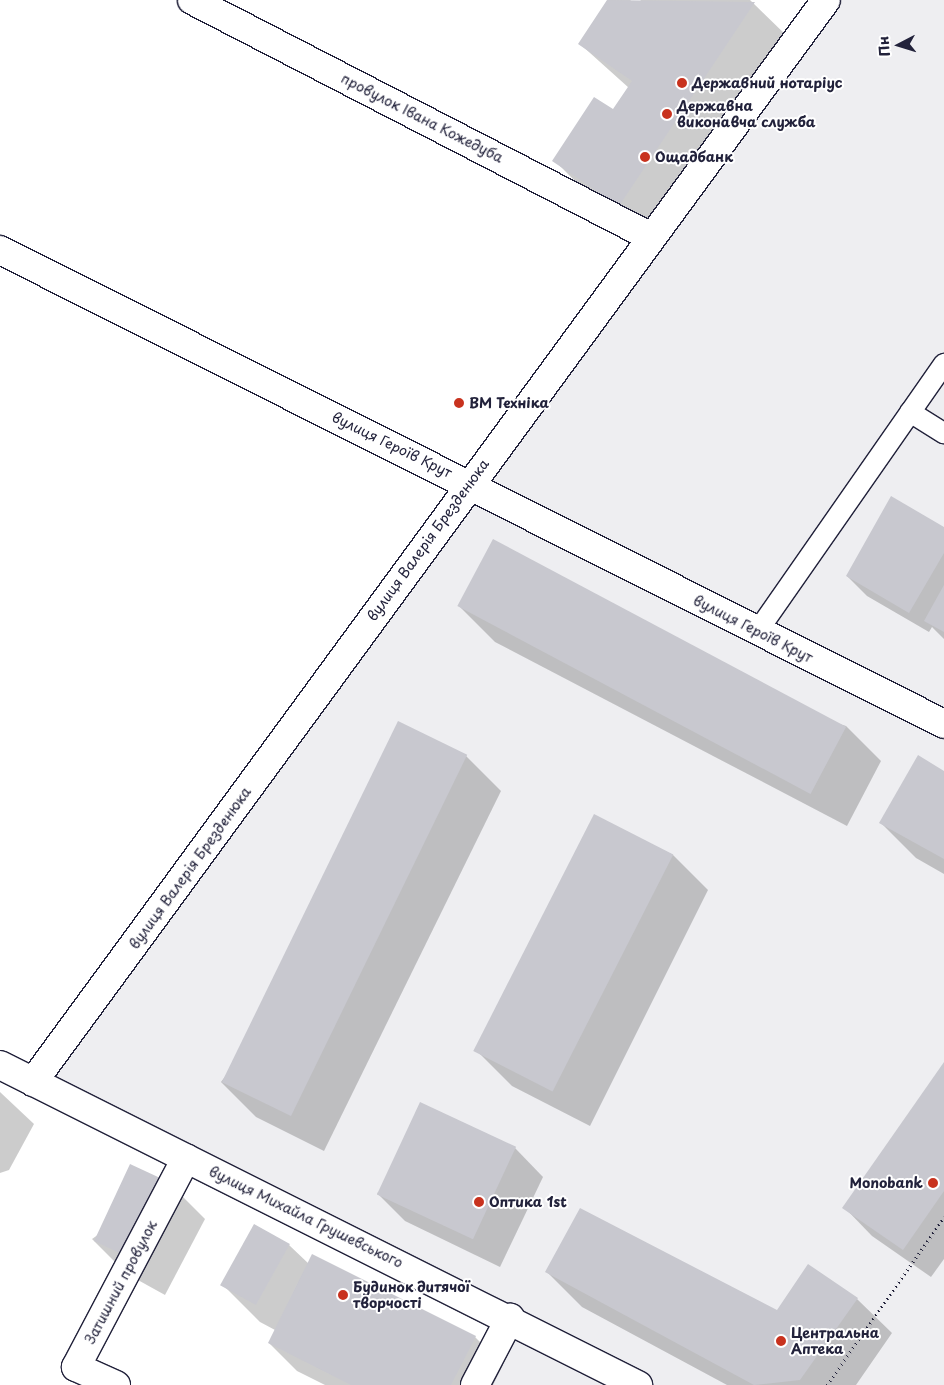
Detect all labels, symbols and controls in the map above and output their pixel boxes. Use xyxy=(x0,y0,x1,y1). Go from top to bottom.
north arrow xyxy=(874,20,924,70)
text: Пн xyxy=(872,35,895,57)
street label: провулок Івана Кожедуба xyxy=(338,70,506,166)
place label: Державний нотаріус xyxy=(692,75,843,91)
marker: Державний нотаріус xyxy=(676,77,688,89)
place label: Державна виконавча служба xyxy=(677,98,816,130)
marker: Державна виконавча служба xyxy=(661,108,673,120)
place label: Ощадбанк xyxy=(655,149,733,165)
marker: Ощадбанк xyxy=(639,151,651,163)
place label: ВМ Техніка xyxy=(469,395,549,411)
marker: ВМ Техніка xyxy=(453,397,465,409)
street label: вулиця Героїв Крут xyxy=(329,409,455,481)
street label: вулиця Валерія Брезденюка xyxy=(363,456,493,624)
street label: вулиця Героїв Крут xyxy=(690,592,816,666)
street label: вулиця Валерія Брезденюка xyxy=(125,784,255,952)
street label: вулиця Михайла Грушевського xyxy=(206,1162,406,1272)
place label: Monobank xyxy=(849,1175,923,1191)
marker: Monobank xyxy=(927,1177,939,1189)
place label: Оптика 1st xyxy=(489,1194,567,1210)
marker: Оптика 1st xyxy=(473,1196,485,1208)
street label: Затишний провулок xyxy=(81,1217,161,1347)
place label: Будинок дитячої творчості xyxy=(353,1279,471,1311)
marker: Будинок дитячої творчості xyxy=(337,1289,349,1301)
place label: Центральна Аптека xyxy=(791,1325,879,1358)
marker: Центральна Аптека xyxy=(775,1335,787,1347)

